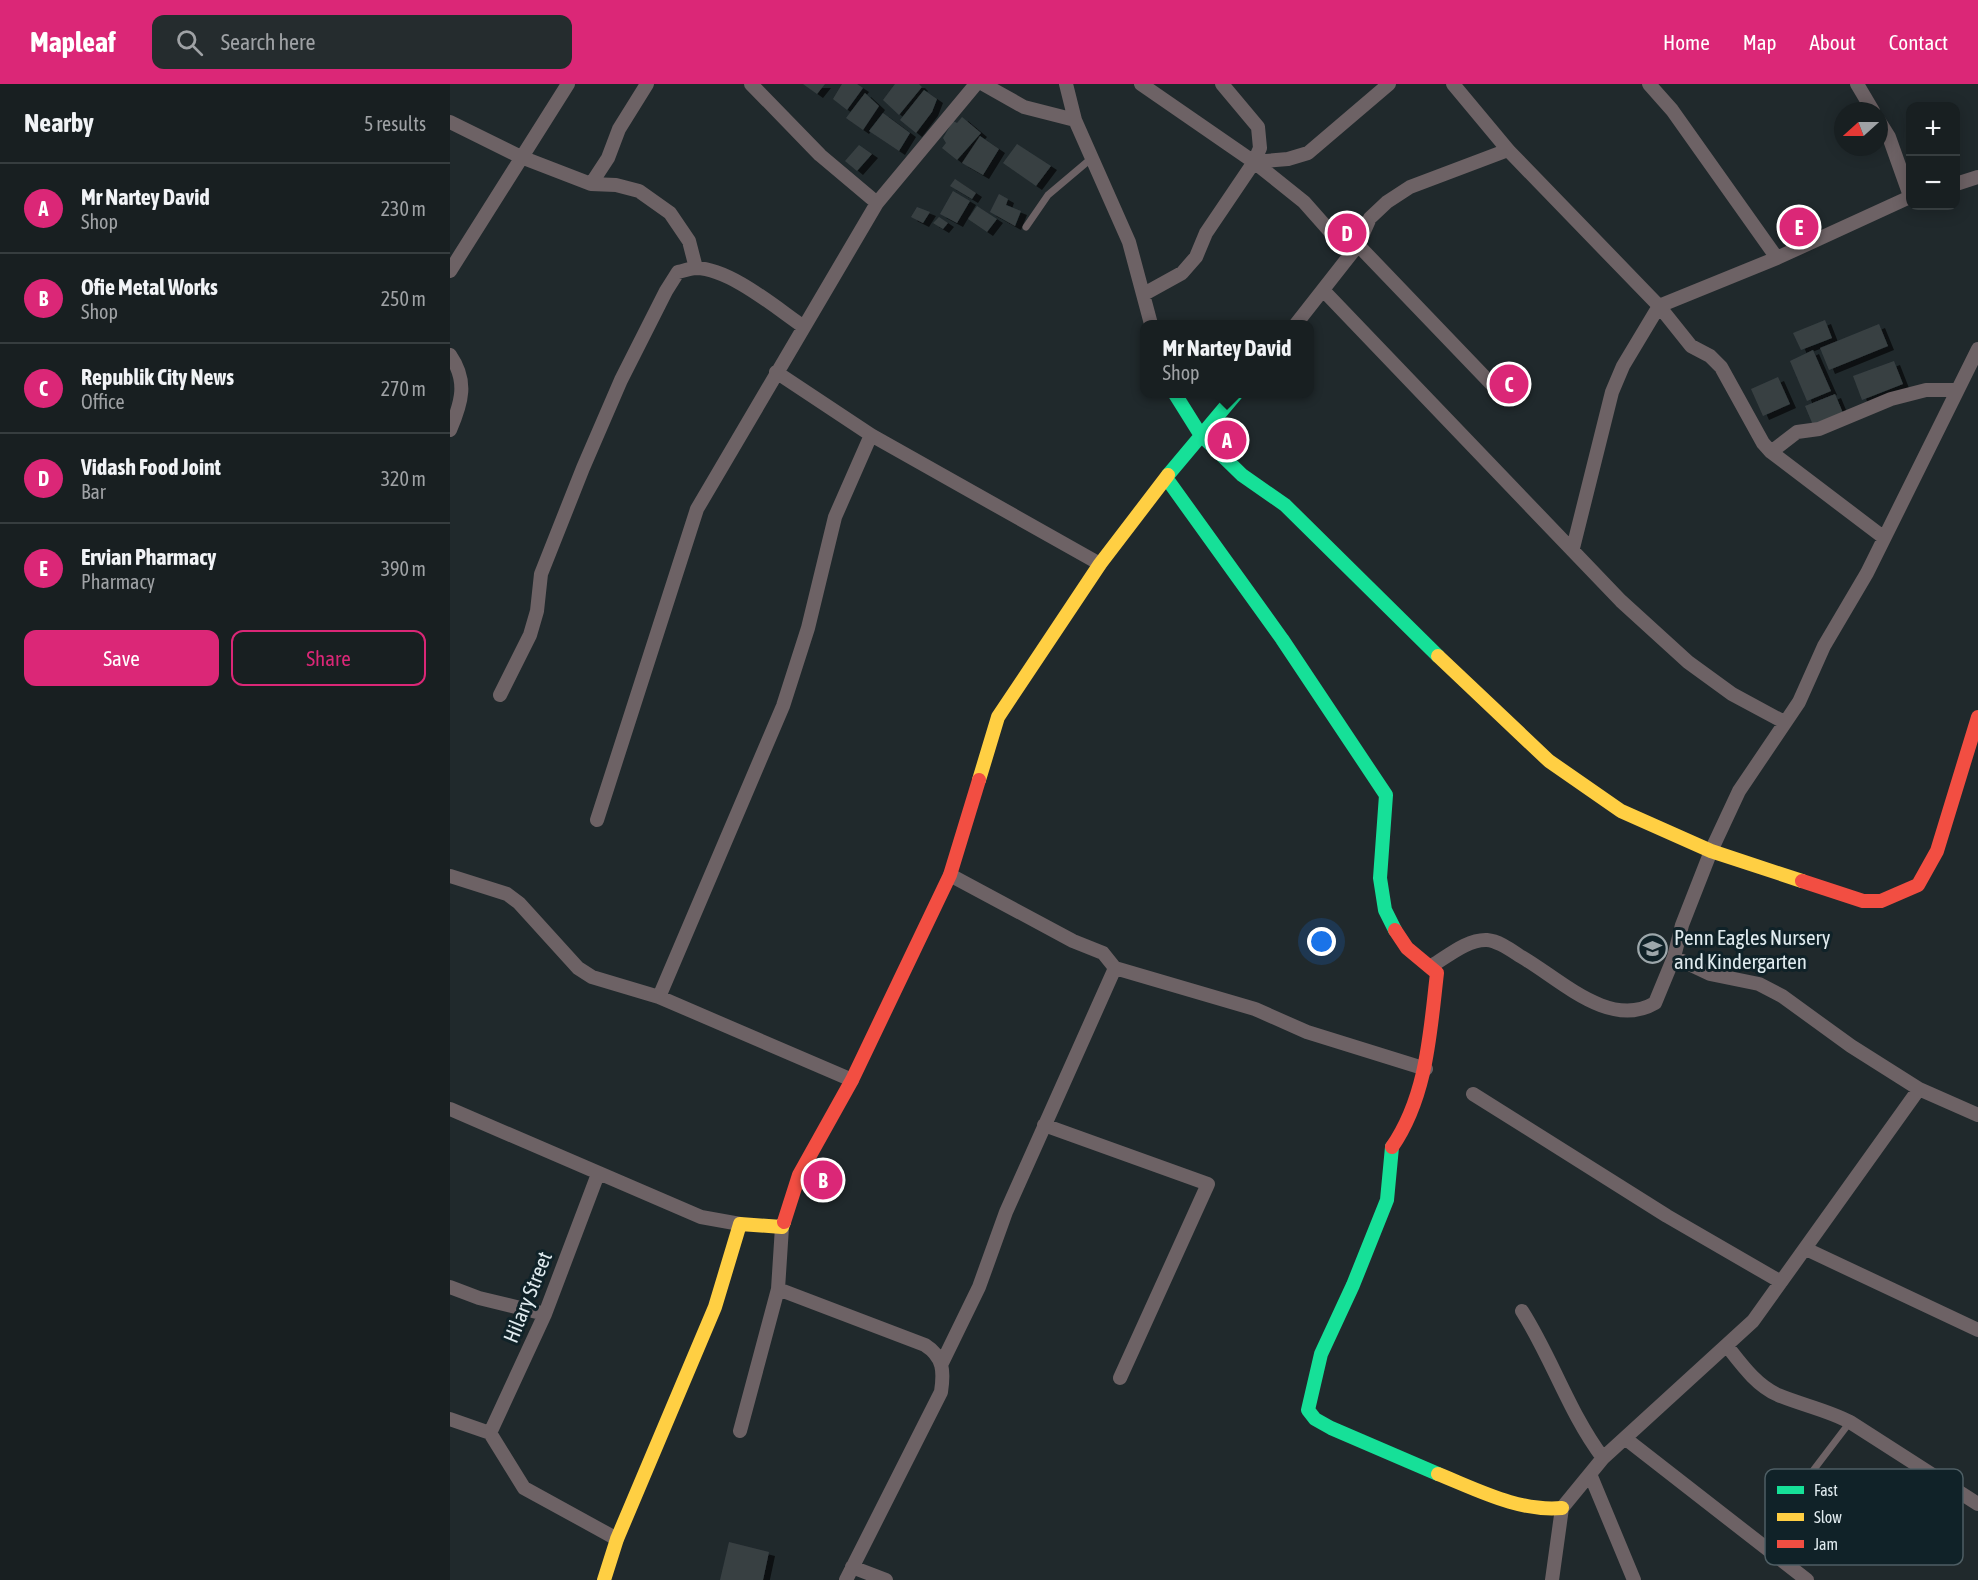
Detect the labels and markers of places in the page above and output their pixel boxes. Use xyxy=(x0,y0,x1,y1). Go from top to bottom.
pin: E xyxy=(1780,204,1818,250)
pin: D xyxy=(1328,210,1366,256)
pin: C xyxy=(1490,362,1528,406)
pin: A xyxy=(1208,418,1246,462)
place label: Penn Eagles Nursery and Kindergarten xyxy=(1674,925,1831,973)
school or university icon: Penn Eagles Nursery and Kindergarten xyxy=(1637,933,1669,965)
pin: B xyxy=(804,1158,842,1202)

